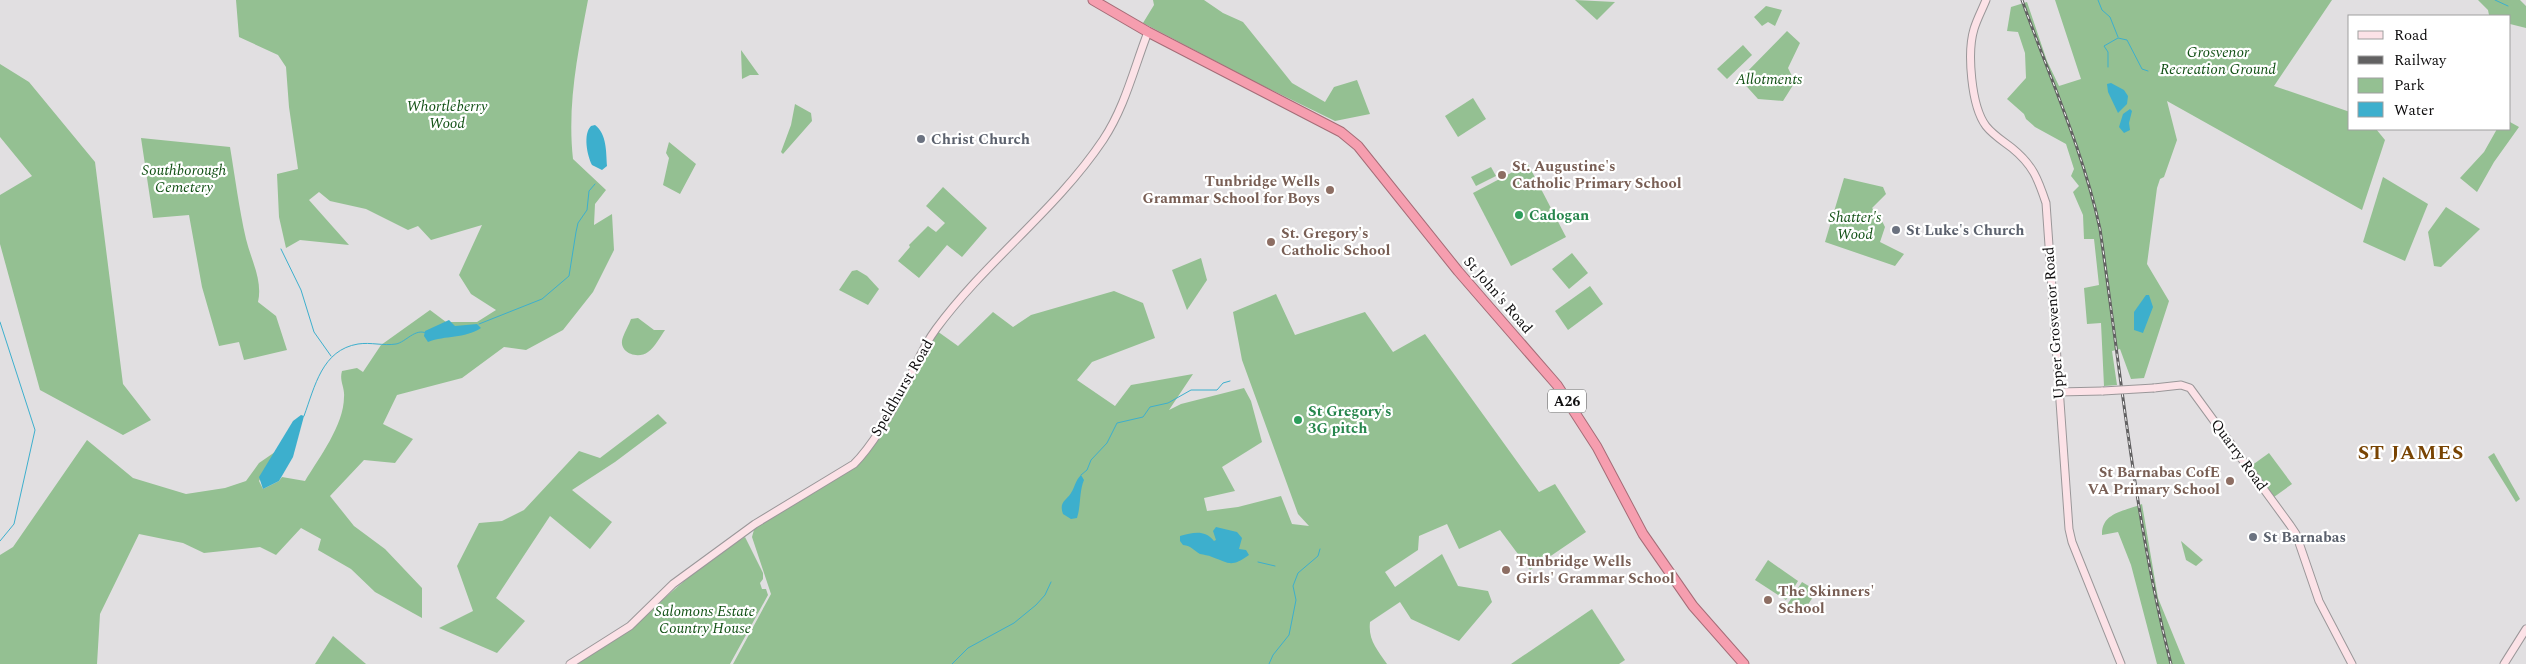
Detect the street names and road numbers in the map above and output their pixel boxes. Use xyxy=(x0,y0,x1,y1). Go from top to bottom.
street label: Upper Grosvenor Road xyxy=(2037,246,2071,400)
street label: St John's Road xyxy=(1458,251,1538,339)
street label: Speldhurst Road xyxy=(865,335,939,441)
road number: A26 xyxy=(1548,390,1586,412)
street label: Quarry Road xyxy=(2205,414,2273,496)

